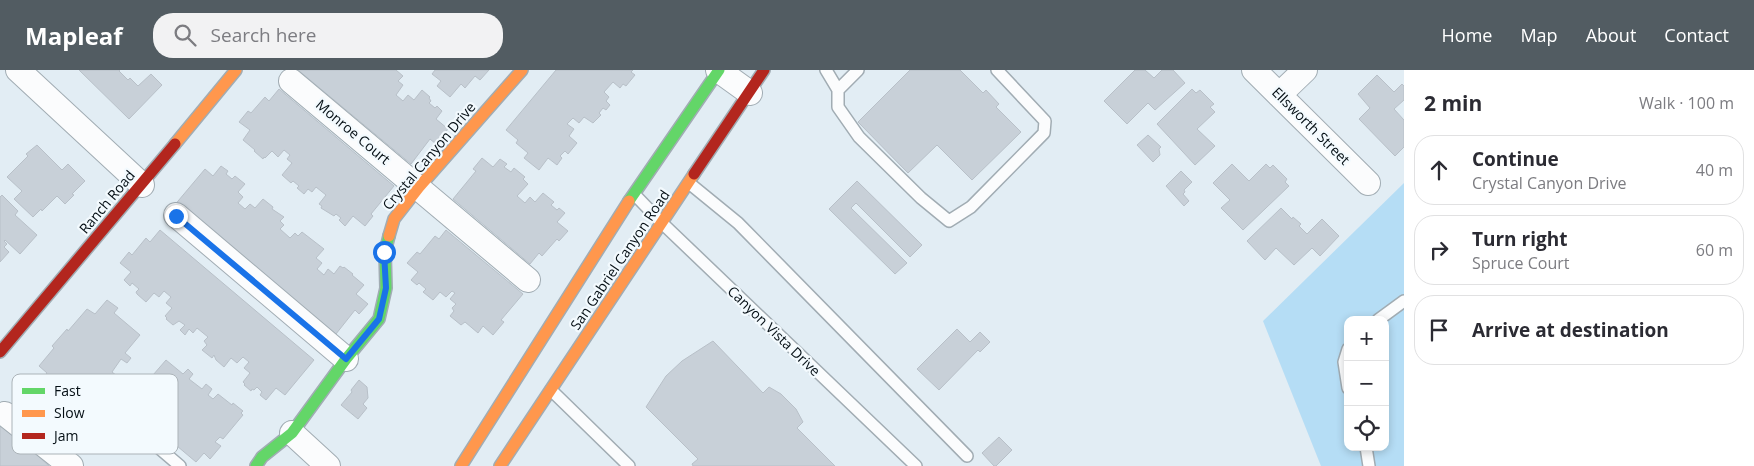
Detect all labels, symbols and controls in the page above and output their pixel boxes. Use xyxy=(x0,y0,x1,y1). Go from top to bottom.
search box xyxy=(153,13,503,58)
text: Mapleaf xyxy=(25,19,123,52)
icon: search xyxy=(171,21,199,49)
text: Search here xyxy=(211,22,316,48)
text: Home xyxy=(1442,23,1492,47)
text: Map xyxy=(1520,23,1558,47)
text: About xyxy=(1586,23,1636,47)
text: Contact xyxy=(1664,23,1729,47)
street label: Ellsworth Street xyxy=(1268,83,1354,169)
text: 2 min xyxy=(1424,89,1482,117)
text: Walk · 100 m xyxy=(1639,92,1734,114)
street label: Monroe Court xyxy=(312,95,395,168)
street label: Crystal Canyon Drive xyxy=(378,98,479,214)
text: Continue xyxy=(1472,146,1559,172)
icon: ahead xyxy=(1425,156,1453,184)
text: 40 m xyxy=(1696,159,1733,181)
street label: Ranch Road xyxy=(74,166,139,237)
text: Crystal Canyon Drive xyxy=(1472,172,1627,194)
street label: San Gabriel Canyon Road xyxy=(566,186,674,333)
route end xyxy=(165,205,188,228)
text: Turn right xyxy=(1472,226,1567,252)
icon: right xyxy=(1425,236,1453,264)
text: 60 m xyxy=(1696,239,1733,261)
route start xyxy=(373,241,396,264)
text: Spruce Court xyxy=(1472,252,1569,274)
street label: Canyon Vista Drive xyxy=(724,281,825,380)
map controls xyxy=(1344,316,1389,451)
button: + xyxy=(1344,316,1389,361)
icon: arrive xyxy=(1425,316,1453,344)
text: Arrive at destination xyxy=(1472,317,1669,343)
button: − xyxy=(1344,361,1389,406)
legend xyxy=(12,374,178,454)
text: Fast xyxy=(54,381,81,400)
text: Slow xyxy=(54,403,85,422)
button: locate xyxy=(1344,406,1389,451)
text: Jam xyxy=(52,426,79,445)

